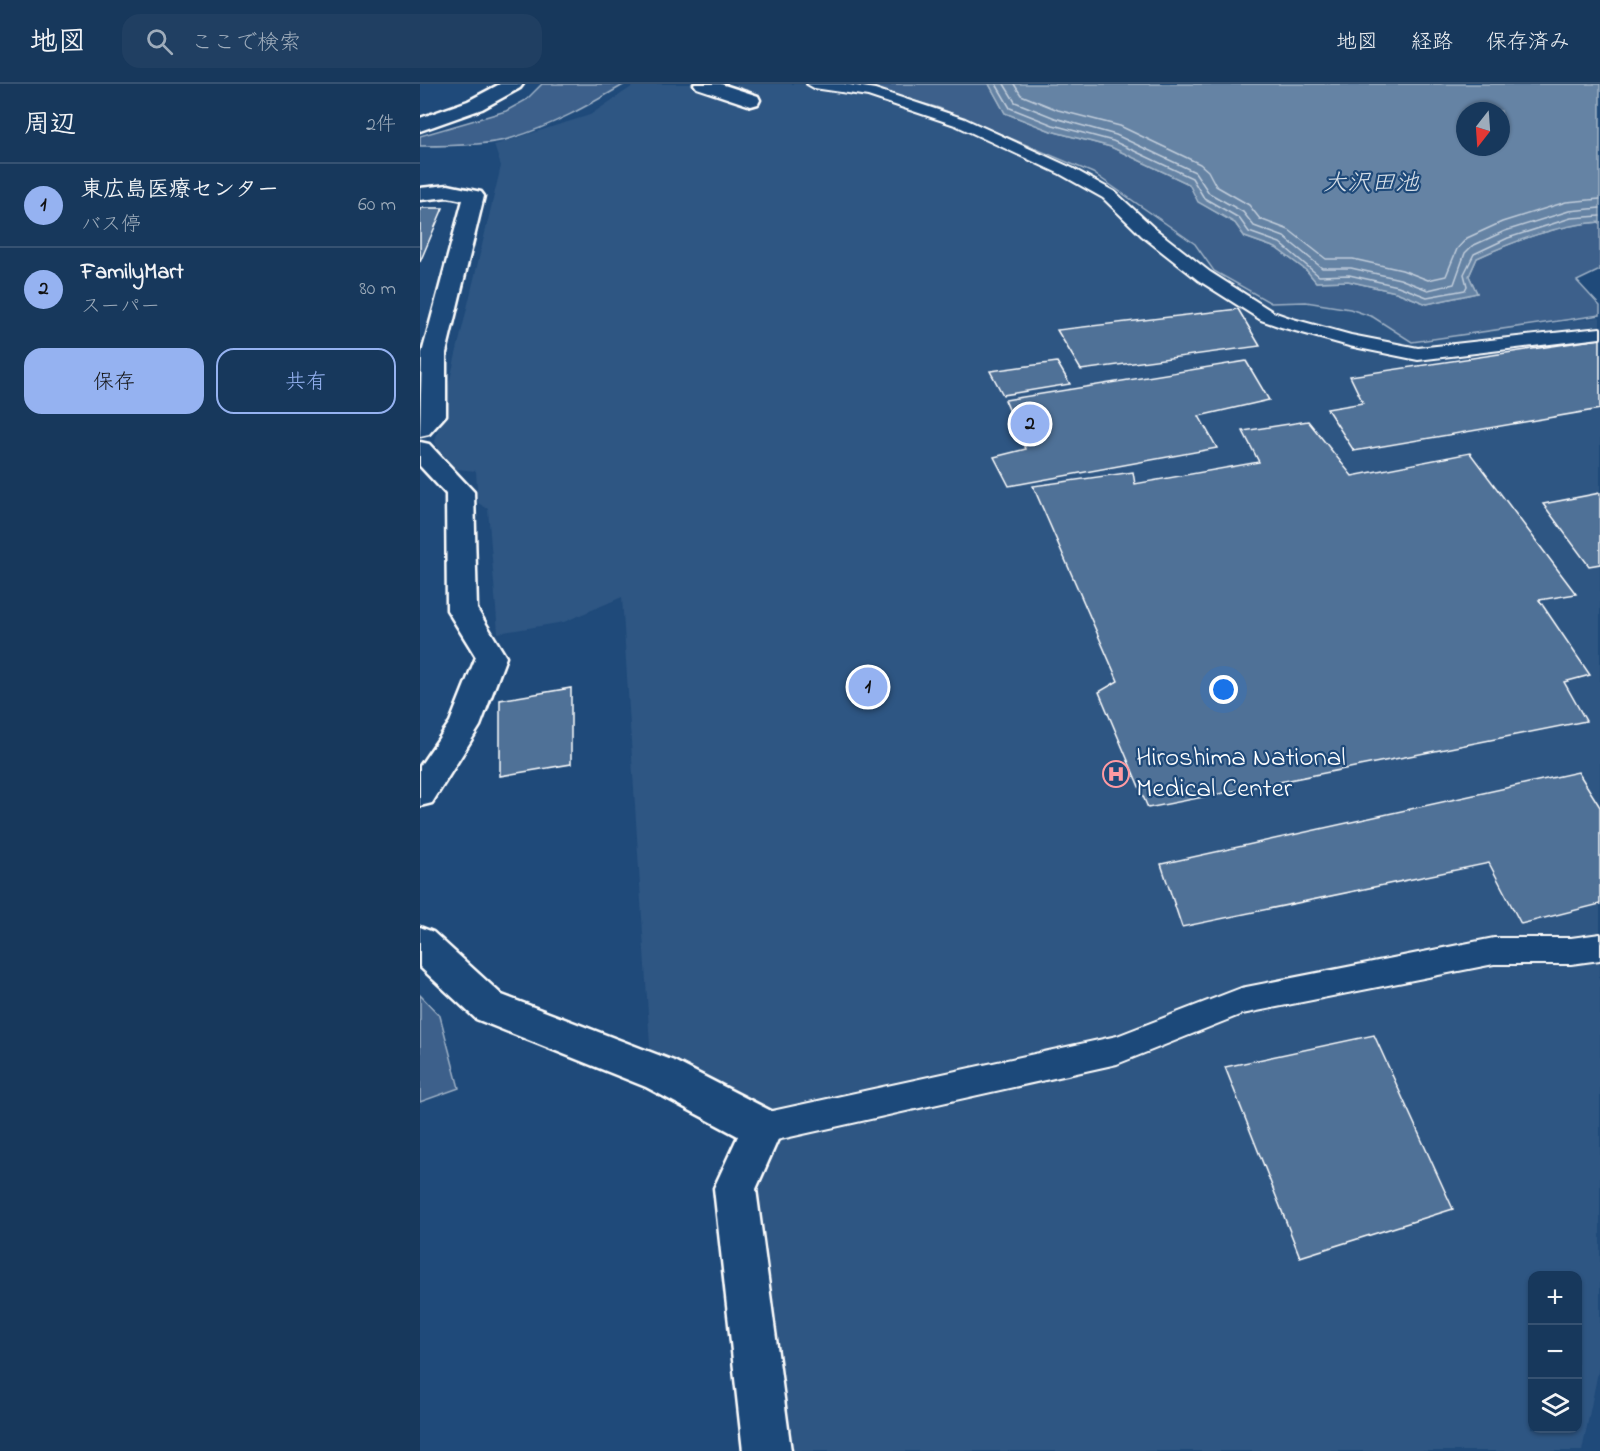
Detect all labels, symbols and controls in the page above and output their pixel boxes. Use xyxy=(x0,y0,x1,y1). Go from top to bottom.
search box xyxy=(122,14,542,68)
text: 地図 xyxy=(30,23,86,64)
icon: search xyxy=(143,25,176,58)
text: ここで検索 xyxy=(191,28,301,60)
text: 地図 xyxy=(1336,28,1378,58)
text: 経路 xyxy=(1411,28,1453,58)
text: 保存済み xyxy=(1486,28,1570,58)
north arrow xyxy=(1456,102,1510,156)
text: 周辺 xyxy=(24,107,76,145)
text: 2件 xyxy=(366,111,396,140)
water label: 大沢田池 xyxy=(1323,167,1420,202)
text: 東広島医療センター xyxy=(81,175,279,207)
text: 1 xyxy=(40,191,47,220)
text: 60 m xyxy=(358,191,396,220)
text: バス停 xyxy=(81,211,141,240)
text: FamilyMart xyxy=(81,257,184,289)
text: 2 xyxy=(39,275,48,304)
text: 80 m xyxy=(359,275,396,304)
text: スーパー xyxy=(81,293,160,322)
button: 保存 xyxy=(24,348,204,414)
button: 共有 xyxy=(216,348,396,414)
pin: 2 xyxy=(1010,402,1050,446)
pin: 1 xyxy=(848,664,888,710)
your location xyxy=(1209,675,1238,704)
place label: Hiroshima National Medical Center xyxy=(1136,739,1346,809)
hospital icon: Hiroshima National Medical Center xyxy=(1101,759,1131,789)
map controls xyxy=(1528,1271,1582,1433)
button: + xyxy=(1528,1271,1582,1325)
button: − xyxy=(1528,1325,1582,1379)
button: layers xyxy=(1528,1379,1582,1433)

